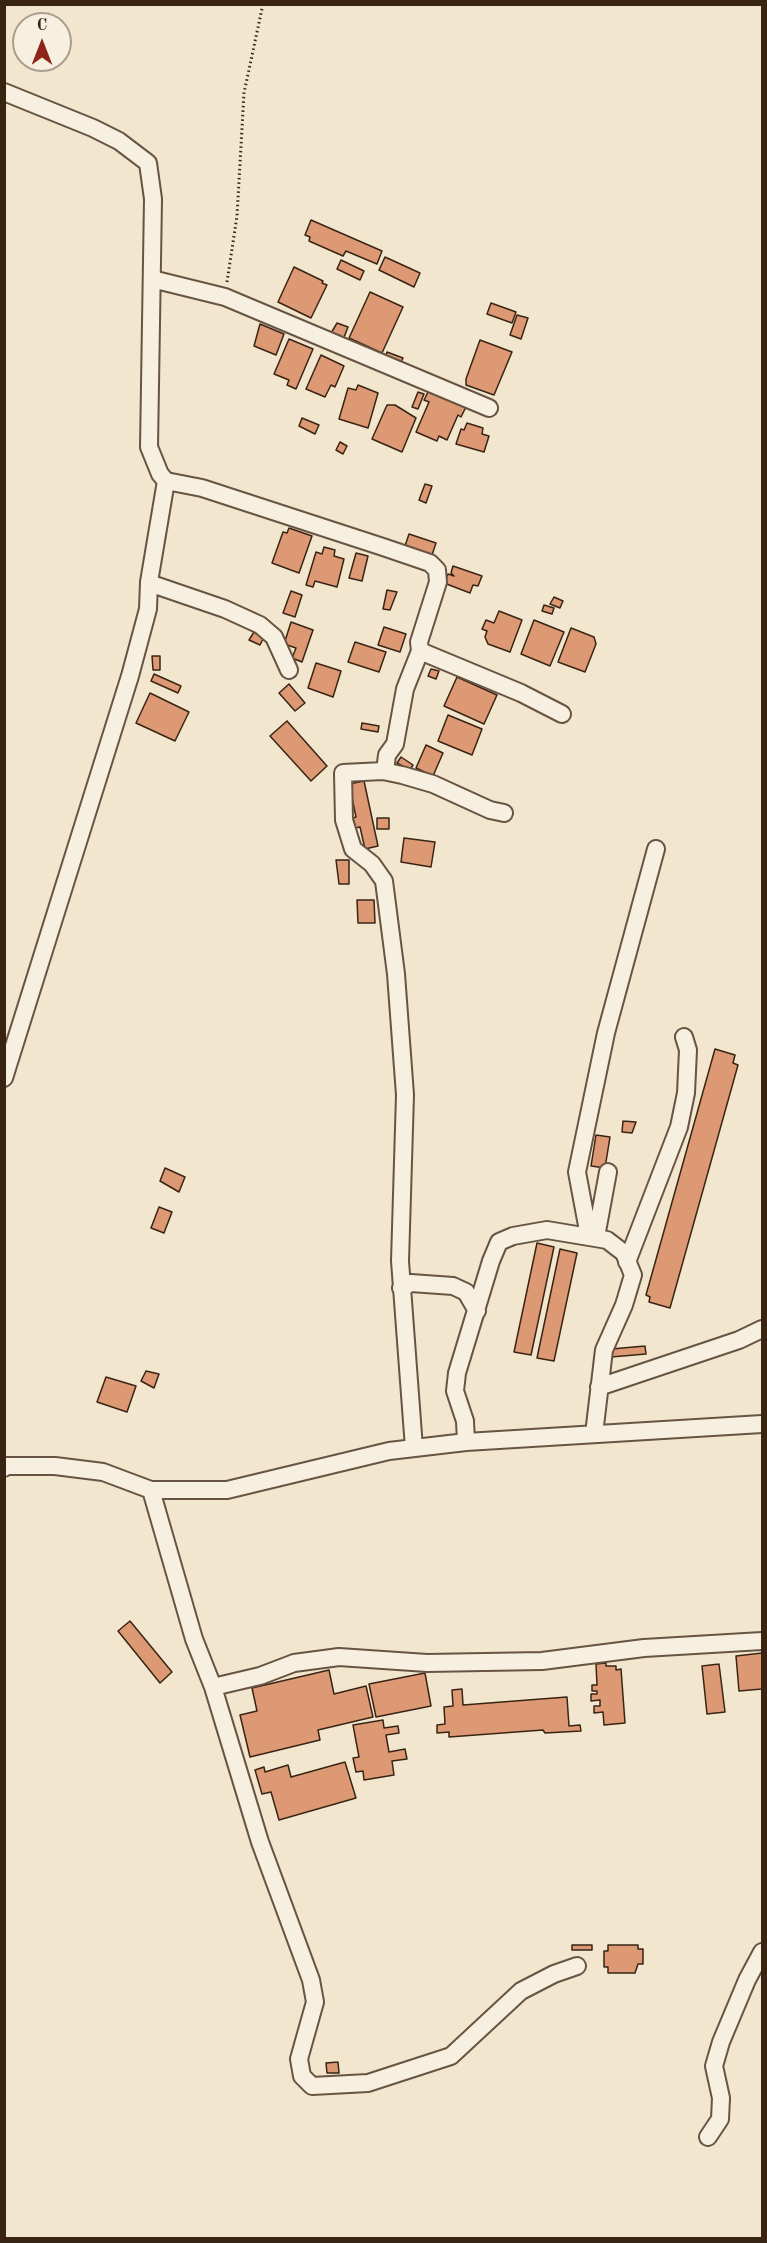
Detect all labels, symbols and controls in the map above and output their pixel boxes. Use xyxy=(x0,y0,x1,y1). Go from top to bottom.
north arrow xyxy=(12,12,72,72)
text: С xyxy=(37,18,47,34)

